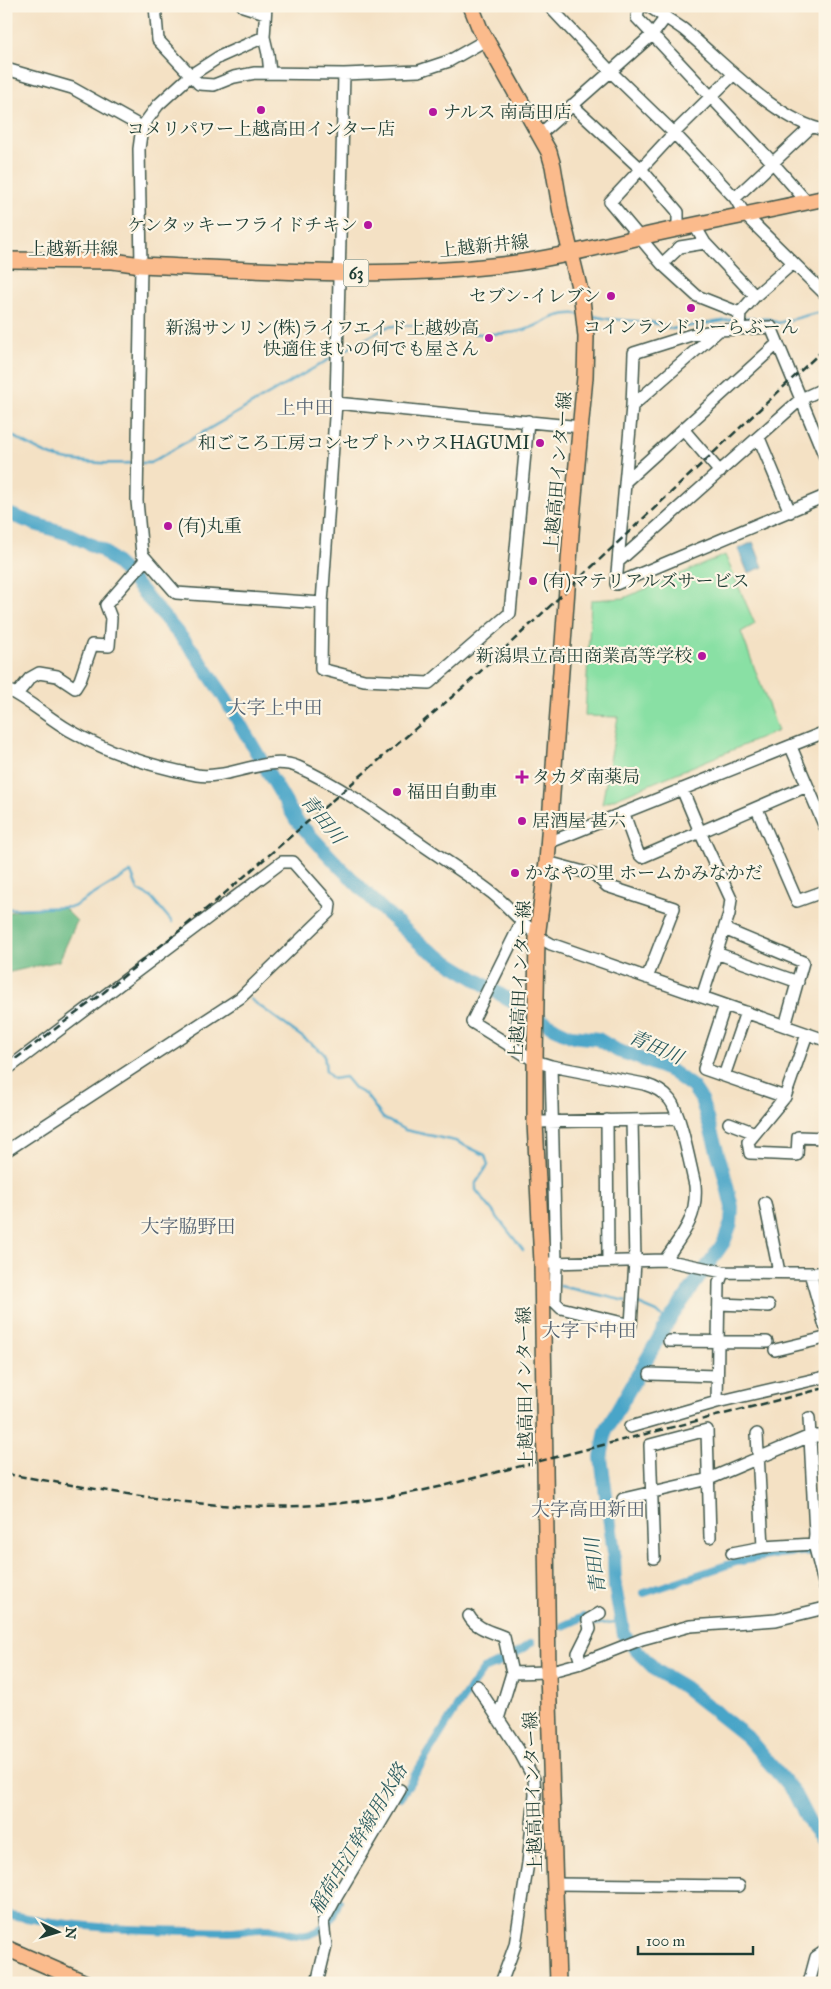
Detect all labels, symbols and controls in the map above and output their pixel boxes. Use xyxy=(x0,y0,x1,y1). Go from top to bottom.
place label: ナルス 南高田店 xyxy=(443,101,571,123)
marker: コメリパワー上越高田インター店 xyxy=(255,104,267,116)
marker: ナルス 南高田店 xyxy=(427,106,439,118)
place label: コメリパワー上越高田インター店 xyxy=(127,118,395,140)
place label: ケンタッキーフライドチキン xyxy=(127,214,358,236)
marker: ケンタッキーフライドチキン xyxy=(362,219,374,231)
street label: 上越新井線 xyxy=(438,230,530,262)
street label: 上越新井線 xyxy=(28,238,118,260)
road number: 63 xyxy=(344,260,368,286)
place label: セブン-イレブン xyxy=(469,285,601,307)
marker: セブン-イレブン xyxy=(605,290,617,302)
marker: コインランドリーらぶーん xyxy=(685,302,697,314)
place label: コインランドリーらぶーん xyxy=(583,316,799,338)
place label: 新潟サンリン(株)ライフエイド上越妙高 快適住まいの何でも屋さん xyxy=(166,317,479,360)
marker: 新潟サンリン(株)ライフエイド上越妙高 快適住まいの何でも屋さん xyxy=(483,332,495,344)
street label: 上越高田インター線 xyxy=(540,391,576,553)
district label: 上中田 xyxy=(276,396,334,419)
place label: 和ごころ工房コンセプトハウスHAGUMI xyxy=(198,432,530,454)
marker: 和ごころ工房コンセプトハウスHAGUMI xyxy=(534,437,546,449)
place label: (有)丸重 xyxy=(178,515,242,538)
marker: (有)丸重 xyxy=(162,520,174,532)
place label: (有)マテリアルズサービス xyxy=(543,570,749,593)
marker: (有)マテリアルズサービス xyxy=(527,575,539,587)
place label: 新潟県立高田商業高等学校 xyxy=(476,645,692,667)
marker: 新潟県立高田商業高等学校 xyxy=(696,650,708,662)
district label: 大字上中田 xyxy=(227,696,323,719)
place label: タカダ南薬局 xyxy=(532,766,640,788)
marker: タカダ南薬局 xyxy=(516,771,528,783)
place label: 福田自動車 xyxy=(407,781,497,803)
marker: 福田自動車 xyxy=(391,786,403,798)
water label: 青田川 xyxy=(296,790,351,850)
place label: 居酒屋 甚六 xyxy=(532,810,626,832)
marker: 居酒屋 甚六 xyxy=(516,815,528,827)
place label: かなやの里 ホームかみなかだ xyxy=(525,862,763,884)
marker: かなやの里 ホームかみなかだ xyxy=(509,867,521,879)
street label: 上越高田インター線 xyxy=(505,900,535,1062)
water label: 青田川 xyxy=(625,1025,689,1070)
district label: 大字脇野田 xyxy=(140,1215,236,1238)
street label: 上越高田インター線 xyxy=(513,1306,537,1468)
district label: 大字下中田 xyxy=(541,1319,637,1342)
district label: 大字高田新田 xyxy=(531,1498,645,1521)
water label: 青田川 xyxy=(580,1534,610,1596)
street label: 上越高田インター線 xyxy=(519,1711,547,1873)
water label: 稲荷中江幹線用水路 xyxy=(304,1758,413,1918)
north arrow xyxy=(32,1906,82,1956)
scale bar xyxy=(638,1924,754,1956)
text: N xyxy=(61,1926,79,1940)
text: 100 m xyxy=(646,1932,686,1950)

